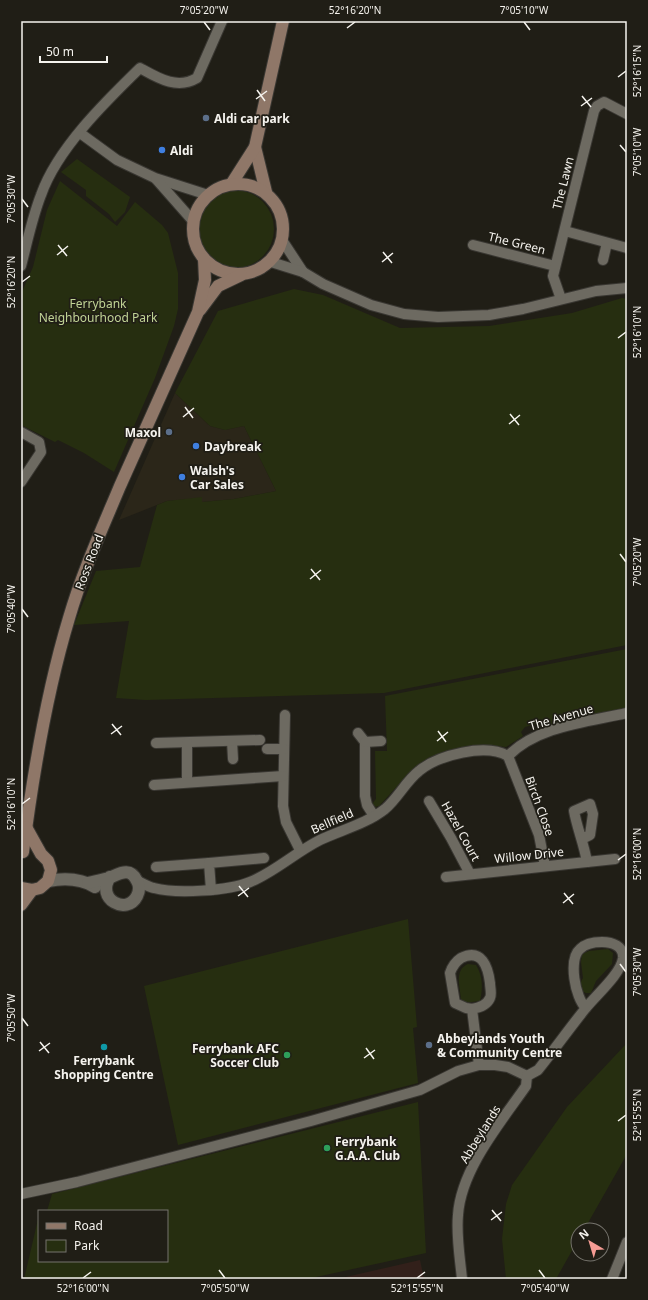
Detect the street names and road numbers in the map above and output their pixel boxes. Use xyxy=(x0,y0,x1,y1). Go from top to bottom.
street label: The Lawn xyxy=(548,155,578,211)
street label: The Green xyxy=(487,228,547,258)
street label: Ross Road xyxy=(71,532,107,592)
street label: The Avenue xyxy=(527,700,595,734)
street label: Birch Close xyxy=(521,774,559,838)
street label: Hazel Court xyxy=(438,798,485,864)
street label: Bellfield xyxy=(308,804,356,838)
street label: Willow Drive xyxy=(493,843,565,867)
street label: Abbeylands xyxy=(455,1102,505,1166)

